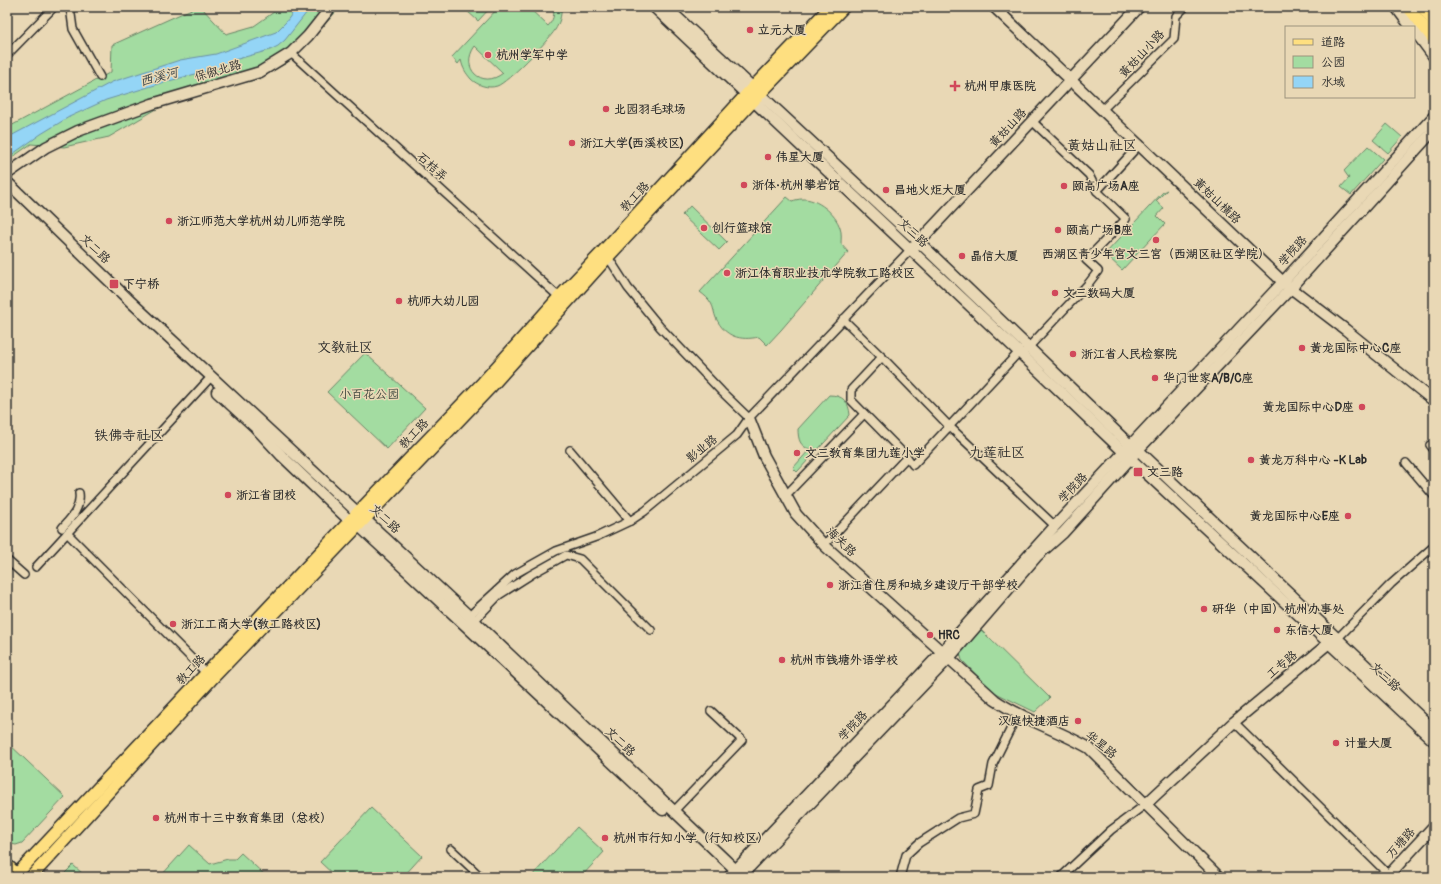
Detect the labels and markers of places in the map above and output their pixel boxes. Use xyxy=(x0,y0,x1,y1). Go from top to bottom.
place label: 立元大厦 xyxy=(758,23,806,38)
marker: 立元大厦 xyxy=(745,25,755,35)
place label: 杭州学军中学 xyxy=(496,48,568,63)
marker: 杭州学军中学 xyxy=(483,50,493,60)
place label: 杭州甲康医院 xyxy=(964,79,1036,94)
marker: 杭州甲康医院 xyxy=(949,80,961,92)
place label: 北园羽毛球场 xyxy=(614,102,686,117)
marker: 北园羽毛球场 xyxy=(601,104,611,114)
place label: 浙江大学(西溪校区) xyxy=(580,136,684,151)
marker: 浙江大学(西溪校区) xyxy=(567,138,577,148)
place label: 伟星大厦 xyxy=(776,150,824,165)
marker: 伟星大厦 xyxy=(763,152,773,162)
place label: 浙体·杭州攀岩馆 xyxy=(752,178,840,193)
place label: 颐高广场A座 xyxy=(1072,179,1140,194)
marker: 浙体·杭州攀岩馆 xyxy=(739,180,749,190)
marker: 颐高广场A座 xyxy=(1059,181,1069,191)
place label: 昌地火炬大厦 xyxy=(894,183,966,198)
marker: 昌地火炬大厦 xyxy=(881,185,891,195)
place label: 浙江师范大学杭州幼儿师范学院 xyxy=(177,214,345,229)
marker: 浙江师范大学杭州幼儿师范学院 xyxy=(164,216,174,226)
place label: 创行篮球馆 xyxy=(712,221,772,236)
marker: 创行篮球馆 xyxy=(699,223,709,233)
place label: 颐高广场B座 xyxy=(1066,223,1133,238)
marker: 颐高广场B座 xyxy=(1053,225,1063,235)
marker: 西湖区青少年宫文三宫（西湖区社区学院） xyxy=(1151,235,1161,245)
place label: 西湖区青少年宫文三宫（西湖区社区学院） xyxy=(1042,247,1270,262)
place label: 晶信大厦 xyxy=(970,249,1018,264)
marker: 晶信大厦 xyxy=(957,251,967,261)
place label: 浙江体育职业技术学院教工路校区 xyxy=(735,266,915,281)
marker: 浙江体育职业技术学院教工路校区 xyxy=(722,268,732,278)
place label: 下宁桥 xyxy=(123,277,160,292)
marker: 下宁桥 xyxy=(108,278,120,290)
place label: 文三数码大厦 xyxy=(1063,286,1135,301)
marker: 文三数码大厦 xyxy=(1050,288,1060,298)
place label: 杭师大幼儿园 xyxy=(407,294,479,309)
marker: 杭师大幼儿园 xyxy=(394,296,404,306)
place label: 黄龙国际中心C座 xyxy=(1310,341,1401,356)
marker: 黄龙国际中心C座 xyxy=(1297,343,1307,353)
place label: 浙江省人民检察院 xyxy=(1081,347,1177,362)
marker: 浙江省人民检察院 xyxy=(1068,349,1078,359)
place label: 华门世家A/B/C座 xyxy=(1163,371,1254,386)
marker: 华门世家A/B/C座 xyxy=(1150,373,1160,383)
place label: 黄龙国际中心D座 xyxy=(1262,400,1354,415)
marker: 黄龙国际中心D座 xyxy=(1357,402,1367,412)
place label: 文三教育集团九莲小学 xyxy=(805,446,925,461)
marker: 文三教育集团九莲小学 xyxy=(792,448,802,458)
place label: 黄龙万科中心 -K Lab xyxy=(1259,453,1367,468)
marker: 黄龙万科中心 -K Lab xyxy=(1246,455,1256,465)
place label: 文三路 xyxy=(1147,465,1183,480)
marker: 文三路 xyxy=(1132,466,1144,478)
place label: 浙江省团校 xyxy=(236,488,296,503)
marker: 浙江省团校 xyxy=(223,490,233,500)
place label: 黄龙国际中心E座 xyxy=(1250,509,1340,524)
marker: 黄龙国际中心E座 xyxy=(1343,511,1353,521)
place label: 浙江省住房和城乡建设厅干部学校 xyxy=(838,578,1018,593)
marker: 浙江省住房和城乡建设厅干部学校 xyxy=(825,580,835,590)
place label: 研华（中国）杭州办事处 xyxy=(1212,602,1344,617)
marker: 研华（中国）杭州办事处 xyxy=(1199,604,1209,614)
place label: 浙江工商大学(教工路校区) xyxy=(181,617,321,632)
marker: 浙江工商大学(教工路校区) xyxy=(168,619,178,629)
place label: 东信大厦 xyxy=(1285,623,1333,638)
marker: 东信大厦 xyxy=(1272,625,1282,635)
place label: HRC xyxy=(938,628,961,643)
marker: HRC xyxy=(925,630,935,640)
place label: 杭州市钱塘外语学校 xyxy=(790,653,898,668)
marker: 杭州市钱塘外语学校 xyxy=(777,655,787,665)
place label: 汉庭快捷酒店 xyxy=(998,714,1070,729)
marker: 汉庭快捷酒店 xyxy=(1073,716,1083,726)
place label: 计量大厦 xyxy=(1344,736,1392,751)
marker: 计量大厦 xyxy=(1331,738,1341,748)
place label: 杭州市十三中教育集团（总校） xyxy=(164,811,332,826)
marker: 杭州市十三中教育集团（总校） xyxy=(151,813,161,823)
place label: 杭州市行知小学（行知校区） xyxy=(613,831,769,846)
marker: 杭州市行知小学（行知校区） xyxy=(600,833,610,843)

